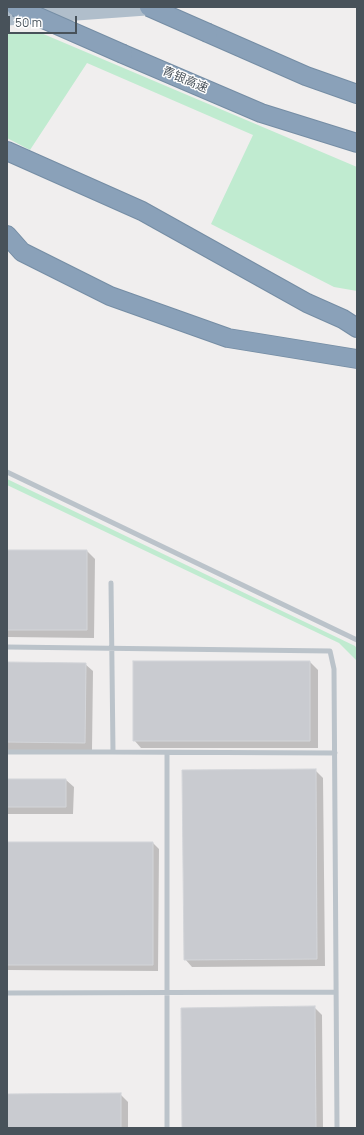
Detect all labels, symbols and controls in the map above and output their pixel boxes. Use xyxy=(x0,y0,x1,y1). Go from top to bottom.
scale bar xyxy=(10,8,79,34)
text: 50 m xyxy=(15,14,42,31)
street label: 青银高速 xyxy=(160,64,210,96)

